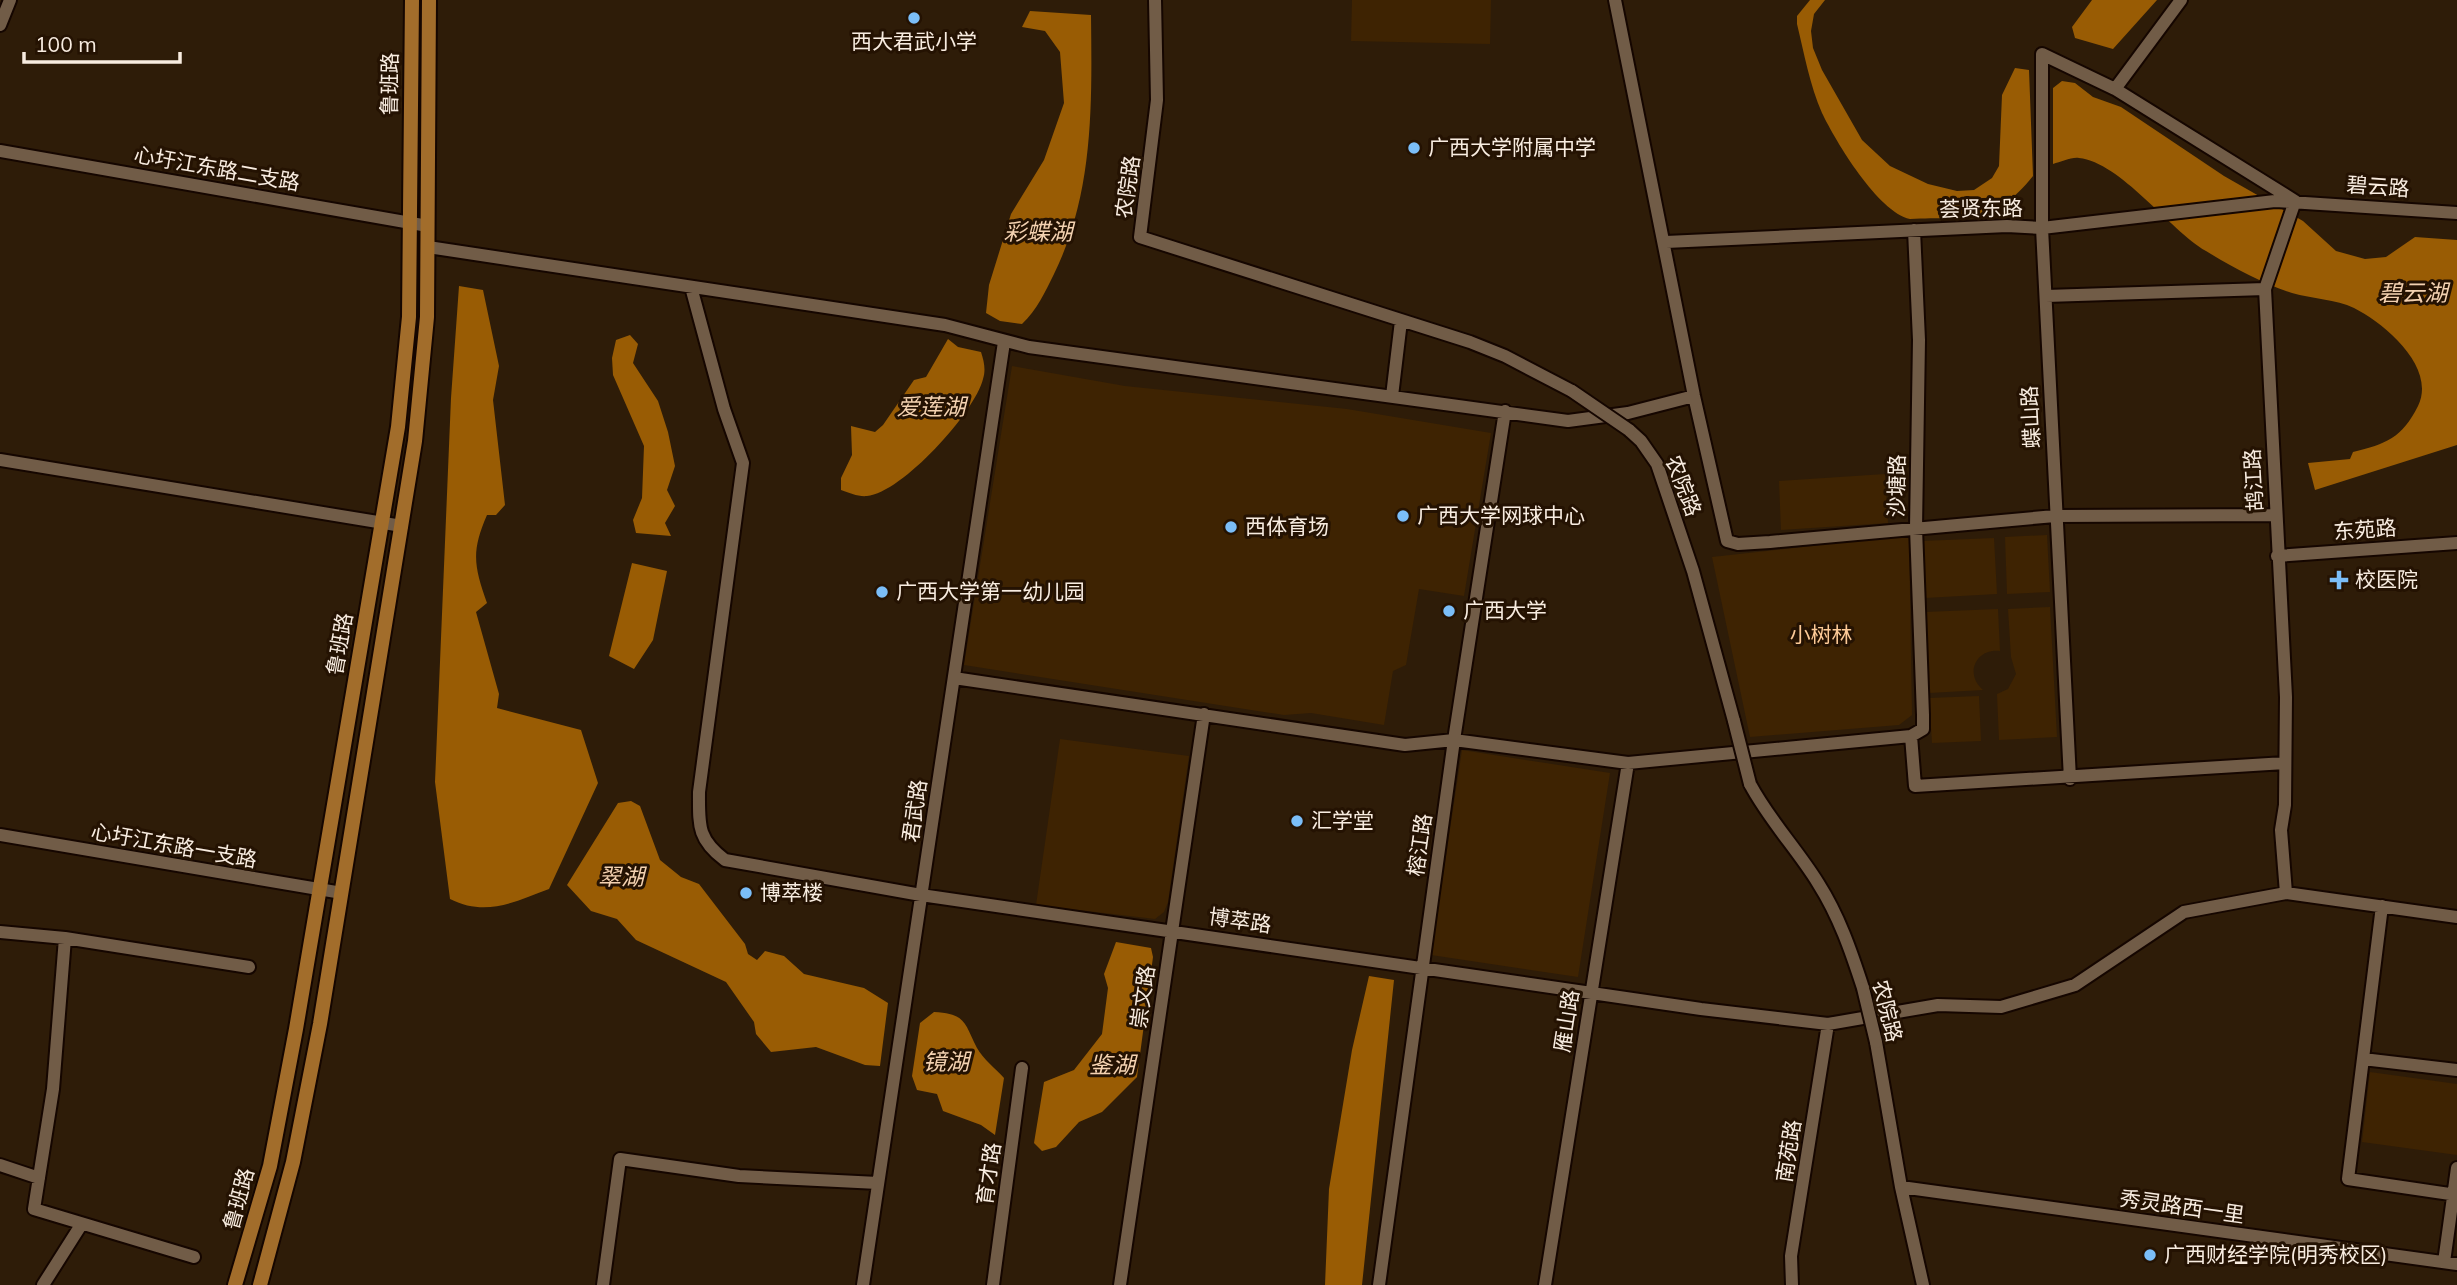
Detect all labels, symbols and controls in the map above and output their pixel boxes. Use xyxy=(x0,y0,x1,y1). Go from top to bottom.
marker: 西大君武小学 xyxy=(906,10,922,26)
scale bar xyxy=(24,21,180,65)
place label: 西大君武小学 xyxy=(851,28,977,54)
text: 100 m xyxy=(35,31,97,57)
street label: 鲁班路 xyxy=(375,52,403,116)
place label: 广西大学附属中学 xyxy=(1428,134,1596,160)
marker: 广西大学附属中学 xyxy=(1406,140,1422,156)
street label: 心圩江东路二支路 xyxy=(132,141,302,195)
street label: 农院路 xyxy=(1110,154,1144,220)
street label: 碧云路 xyxy=(2346,171,2410,201)
street label: 荟贤东路 xyxy=(1939,194,2023,222)
water label: 彩蝶湖 xyxy=(1004,217,1076,246)
water label: 碧云湖 xyxy=(2379,278,2451,307)
street label: 蝶山路 xyxy=(2015,385,2045,449)
water label: 爱莲湖 xyxy=(897,392,969,421)
street label: 鸪江路 xyxy=(2238,448,2268,512)
street label: 农院路 xyxy=(1661,452,1707,520)
street label: 沙塘路 xyxy=(1882,454,1910,518)
place label: 广西大学网球中心 xyxy=(1417,502,1585,528)
marker: 广西大学网球中心 xyxy=(1395,508,1411,524)
place label: 西体育场 xyxy=(1245,513,1329,539)
street label: 东苑路 xyxy=(2333,514,2397,544)
marker: 西体育场 xyxy=(1223,519,1239,535)
place label: 校医院 xyxy=(2355,566,2418,592)
marker: 校医院 xyxy=(2329,570,2349,590)
place label: 广西大学第一幼儿园 xyxy=(896,578,1085,604)
marker: 广西大学第一幼儿园 xyxy=(874,584,890,600)
place label: 广西大学 xyxy=(1463,597,1547,623)
marker: 广西大学 xyxy=(1441,603,1457,619)
street label: 鲁班路 xyxy=(321,611,357,677)
park label: 小树林 xyxy=(1790,621,1853,647)
street label: 君武路 xyxy=(897,778,931,844)
place label: 汇学堂 xyxy=(1311,807,1374,833)
street label: 榕江路 xyxy=(1402,812,1436,878)
marker: 汇学堂 xyxy=(1289,813,1305,829)
street label: 心圩江东路一支路 xyxy=(89,818,259,872)
water label: 翠湖 xyxy=(598,862,647,891)
place label: 博萃楼 xyxy=(760,879,823,905)
marker: 博萃楼 xyxy=(738,885,754,901)
street label: 博萃路 xyxy=(1207,903,1273,937)
street label: 崇文路 xyxy=(1125,964,1159,1030)
street label: 农院路 xyxy=(1868,977,1908,1044)
street label: 雁山路 xyxy=(1548,988,1584,1054)
water label: 镜湖 xyxy=(923,1047,972,1076)
water label: 鉴湖 xyxy=(1089,1050,1138,1079)
street label: 南苑路 xyxy=(1770,1118,1806,1184)
street label: 育才路 xyxy=(971,1141,1005,1207)
street label: 鲁班路 xyxy=(217,1165,259,1233)
street label: 秀灵路西一里 xyxy=(2118,1184,2246,1228)
place label: 广西财经学院(明秀校区) xyxy=(2164,1241,2387,1267)
marker: 广西财经学院(明秀校区) xyxy=(2142,1247,2158,1263)

